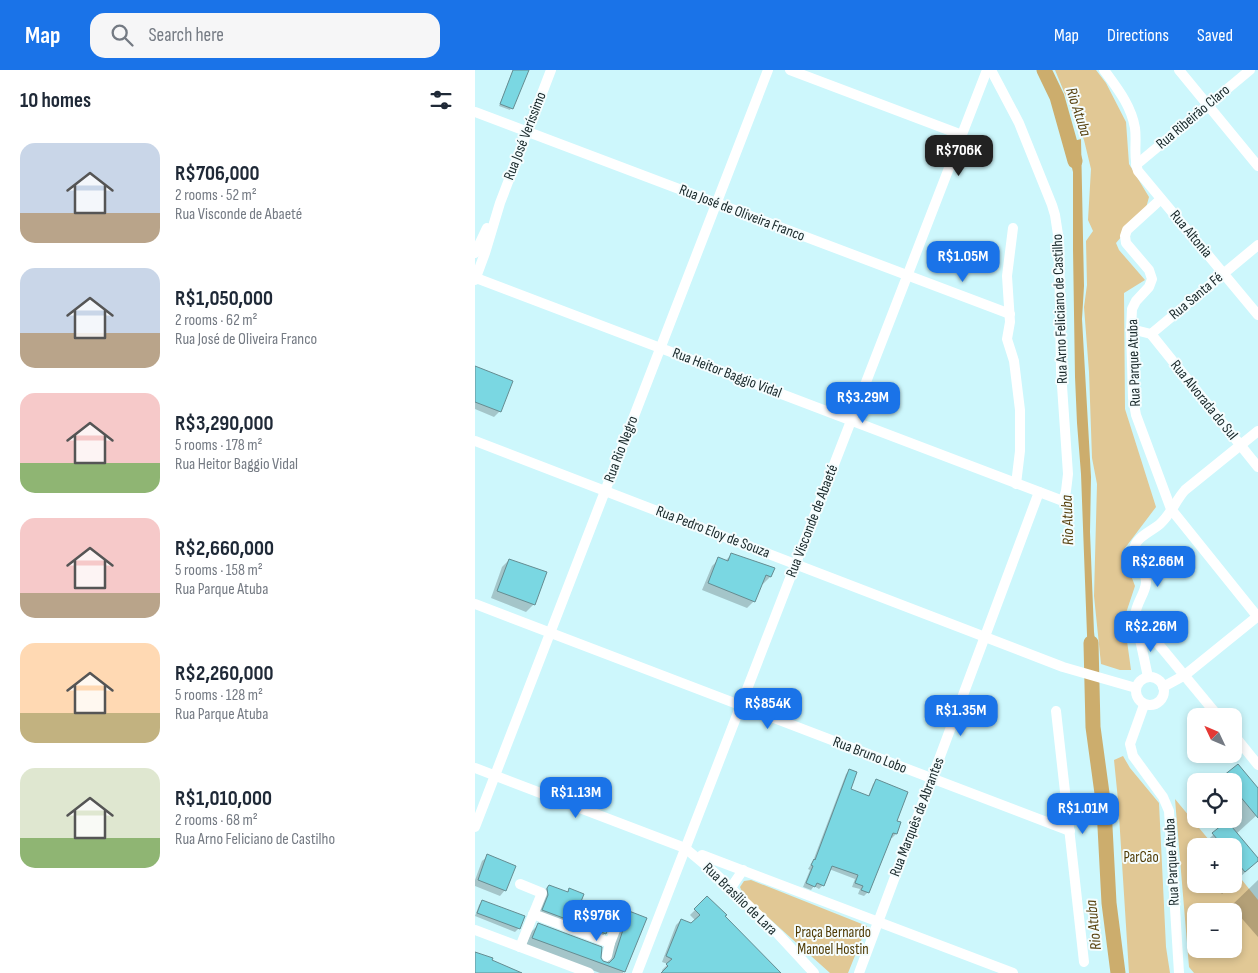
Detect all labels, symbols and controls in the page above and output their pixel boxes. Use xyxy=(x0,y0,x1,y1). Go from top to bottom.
search box xyxy=(90,13,440,58)
text: Map xyxy=(25,21,60,50)
icon: search xyxy=(108,21,136,49)
text: Search here xyxy=(148,24,224,47)
text: Map xyxy=(1054,25,1079,46)
text: Directions xyxy=(1107,25,1169,46)
text: Saved xyxy=(1197,25,1233,46)
street label: Rua Ribeirão Claro xyxy=(1152,81,1234,153)
water label: Rio Atuba xyxy=(1061,85,1095,139)
icon: filters xyxy=(427,86,455,114)
text: 10 homes xyxy=(20,88,91,113)
street label: Rua José Veríssimo xyxy=(499,89,551,183)
pin: R$706K xyxy=(918,134,1000,177)
text: R$706K xyxy=(936,141,982,160)
text: R$706,000 xyxy=(175,161,260,186)
icon: home xyxy=(60,163,120,223)
street label: Rua José de Oliveira Franco xyxy=(676,180,808,246)
text: 2 rooms · 52 m² xyxy=(175,186,257,205)
text: Rua Visconde de Abaeté xyxy=(175,205,302,224)
street label: Rua Altonia xyxy=(1166,206,1217,262)
street label: Rua Arno Feliciano de Castilho xyxy=(1048,234,1072,384)
pin: R$1.05M xyxy=(917,240,1009,283)
text: R$1.05M xyxy=(938,247,988,266)
street label: Rua Santa Fé xyxy=(1165,268,1227,324)
text: R$1,050,000 xyxy=(175,286,273,311)
icon: home xyxy=(60,288,120,348)
text: 2 rooms · 62 m² xyxy=(175,311,258,330)
street label: Rua Parque Atuba xyxy=(1123,319,1145,407)
text: Rua José de Oliveira Franco xyxy=(175,330,317,349)
street label: Rua Heitor Baggio Vidal xyxy=(670,343,784,403)
street label: Rua Alvorada do Sul xyxy=(1166,356,1242,444)
pin: R$3.29M xyxy=(817,382,909,424)
text: R$3.29M xyxy=(837,388,889,407)
text: R$3,290,000 xyxy=(175,411,274,436)
icon: home xyxy=(60,413,120,473)
street label: Rua Rio Negro xyxy=(600,413,642,485)
text: 5 rooms · 178 m² xyxy=(175,436,263,455)
text: Rua Heitor Baggio Vidal xyxy=(175,455,298,474)
street label: Rua Visconde de Abaeté xyxy=(782,462,842,580)
water label: Rio Atuba xyxy=(1058,494,1078,545)
street label: Rua Pedro Eloy de Souza xyxy=(653,502,773,563)
text: R$2,660,000 xyxy=(175,536,274,561)
icon: home xyxy=(60,538,120,598)
pin: R$2.66M xyxy=(1112,546,1204,588)
text: R$2.66M xyxy=(1132,552,1184,571)
text: 5 rooms · 158 m² xyxy=(175,561,263,580)
text: Rua Parque Atuba xyxy=(175,580,268,599)
pin: R$2.26M xyxy=(1105,610,1197,653)
text: R$2.26M xyxy=(1125,617,1177,636)
text: R$2,260,000 xyxy=(175,661,274,686)
icon: home xyxy=(60,663,120,723)
text: 5 rooms · 128 m² xyxy=(175,686,263,705)
pin: R$854K xyxy=(727,688,809,730)
text: R$854K xyxy=(745,694,791,713)
pin: R$1.35M xyxy=(915,694,1007,737)
text: R$1.35M xyxy=(936,701,986,720)
text: Rua Parque Atuba xyxy=(175,705,268,724)
north arrow xyxy=(1187,708,1243,762)
map controls xyxy=(1187,708,1242,958)
street label: Rua Bruno Lobo xyxy=(830,732,910,778)
street label: Rua Marquês de Abrantes xyxy=(886,755,948,879)
button: locate xyxy=(1187,773,1242,828)
pin: R$1.13M xyxy=(530,776,622,819)
text: R$1.13M xyxy=(551,783,601,802)
text: R$1,010,000 xyxy=(175,786,272,811)
icon: home xyxy=(60,788,120,848)
pin: R$1.01M xyxy=(1037,792,1129,835)
text: R$1.01M xyxy=(1058,799,1108,818)
text: 2 rooms · 68 m² xyxy=(175,811,258,830)
street label: Rua Parque Atuba xyxy=(1160,818,1184,906)
text: Rua Arno Feliciano de Castilho xyxy=(175,830,335,849)
button: + xyxy=(1187,838,1242,893)
park label: ParCão xyxy=(1123,848,1159,867)
street label: Rua Brasílio de Lara xyxy=(699,859,781,939)
water label: Rio Atuba xyxy=(1082,899,1106,951)
pin: R$976K xyxy=(556,900,638,942)
button: − xyxy=(1187,903,1242,958)
text: R$976K xyxy=(574,906,620,925)
park label: Praça Bernardo Manoel Hostin xyxy=(795,923,871,959)

